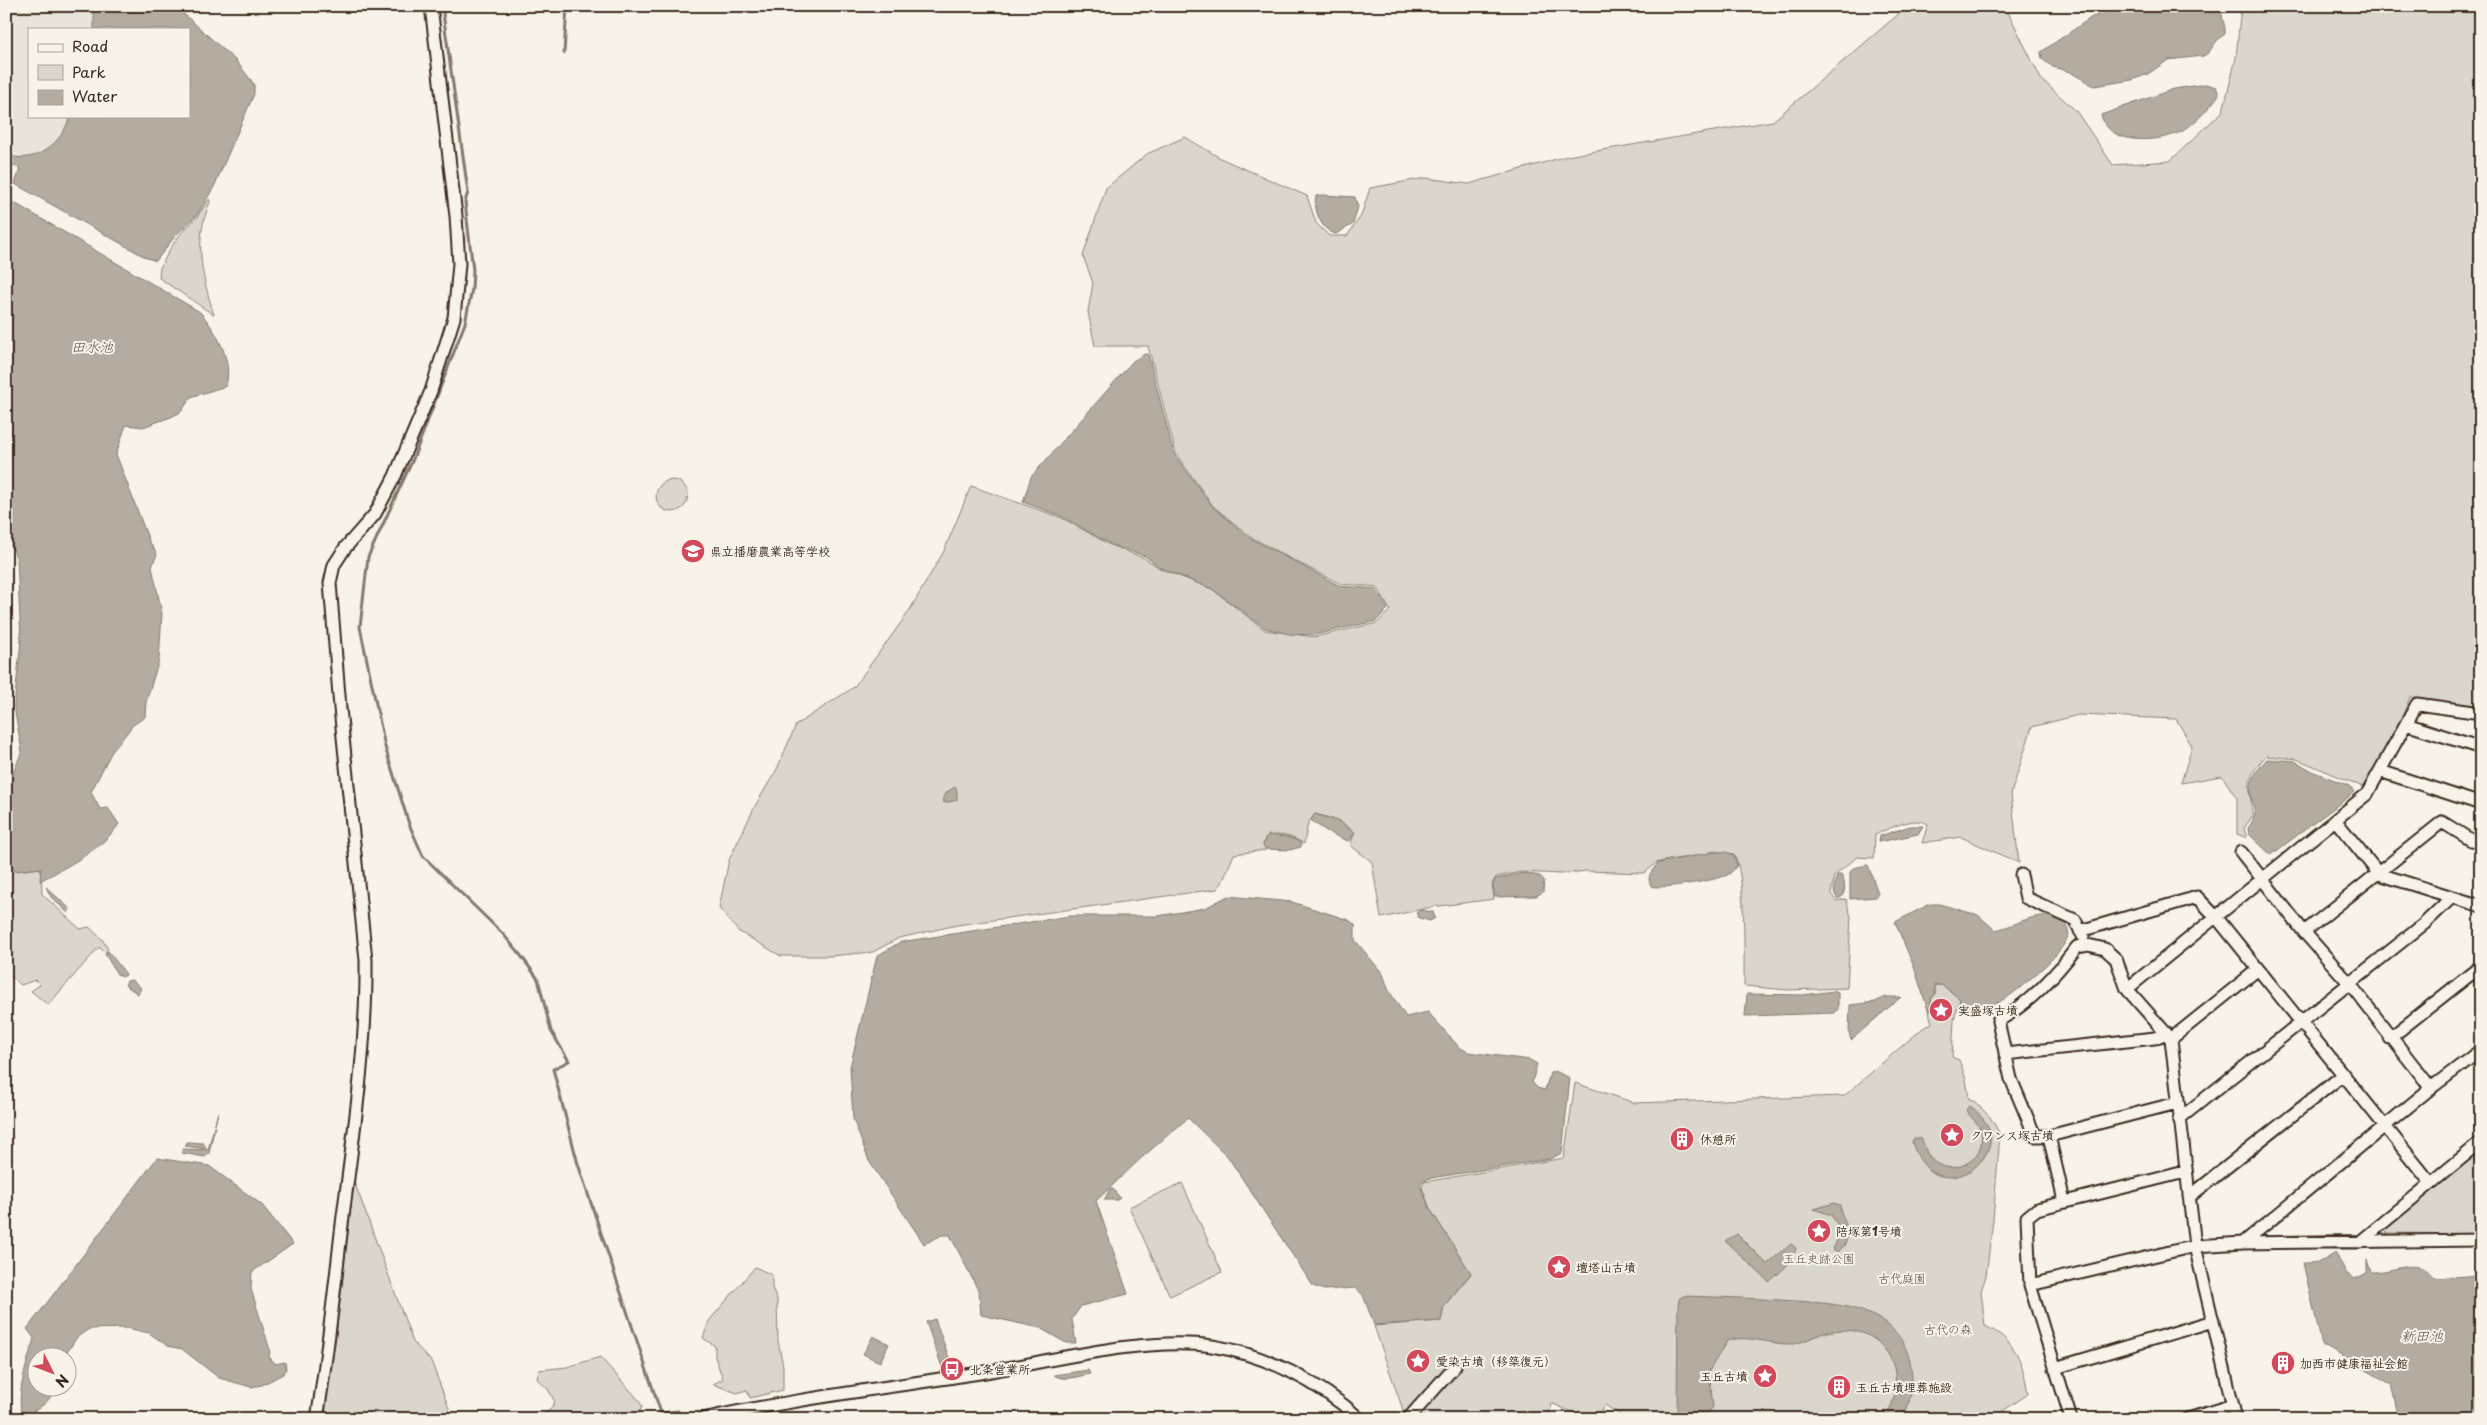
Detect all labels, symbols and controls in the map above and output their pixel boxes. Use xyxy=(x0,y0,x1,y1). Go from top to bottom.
legend xyxy=(28,28,190,118)
text: Road xyxy=(72,34,108,57)
text: Park xyxy=(72,60,106,83)
text: Water xyxy=(72,84,117,107)
water label: 田水池 xyxy=(71,336,114,357)
school or university icon: 県立播磨農業高等学校 xyxy=(680,538,706,564)
place label: 県立播磨農業高等学校 xyxy=(710,542,830,560)
place icon: 実盛塚古墳 xyxy=(1928,997,1954,1023)
place label: 実盛塚古墳 xyxy=(1958,1001,2018,1019)
place icon: クワンス塚古墳 xyxy=(1939,1122,1965,1148)
building icon: 休憩所 xyxy=(1669,1126,1695,1152)
place label: クワンス塚古墳 xyxy=(1970,1126,2054,1144)
place label: 休憩所 xyxy=(1700,1130,1737,1148)
place icon: 陪塚第1号墳 xyxy=(1806,1218,1832,1244)
place label: 陪塚第1号墳 xyxy=(1836,1222,1902,1240)
park label: 玉丘史跡公園 xyxy=(1783,1249,1855,1267)
place icon: 壇塔山古墳 xyxy=(1546,1254,1572,1280)
place label: 壇塔山古墳 xyxy=(1576,1258,1636,1276)
park label: 古代庭園 xyxy=(1878,1269,1926,1287)
park label: 古代の森 xyxy=(1924,1320,1972,1338)
water label: 新田池 xyxy=(2401,1325,2444,1346)
north arrow xyxy=(28,1348,78,1398)
place icon: 愛染古墳（移築復元） xyxy=(1405,1348,1431,1374)
building icon: 加西市健康福祉会館 xyxy=(2270,1350,2296,1376)
place label: 愛染古墳（移築復元） xyxy=(1436,1352,1556,1370)
place label: 加西市健康福祉会館 xyxy=(2300,1354,2408,1372)
bus stop icon: 北条営業所 xyxy=(939,1356,965,1382)
place label: 北条営業所 xyxy=(970,1360,1031,1378)
place icon: 玉丘古墳 xyxy=(1752,1363,1778,1389)
place label: 玉丘古墳 xyxy=(1700,1367,1748,1385)
text: N xyxy=(51,1370,74,1392)
building icon: 玉丘古墳埋葬施設 xyxy=(1826,1374,1852,1400)
place label: 玉丘古墳埋葬施設 xyxy=(1856,1378,1952,1396)

